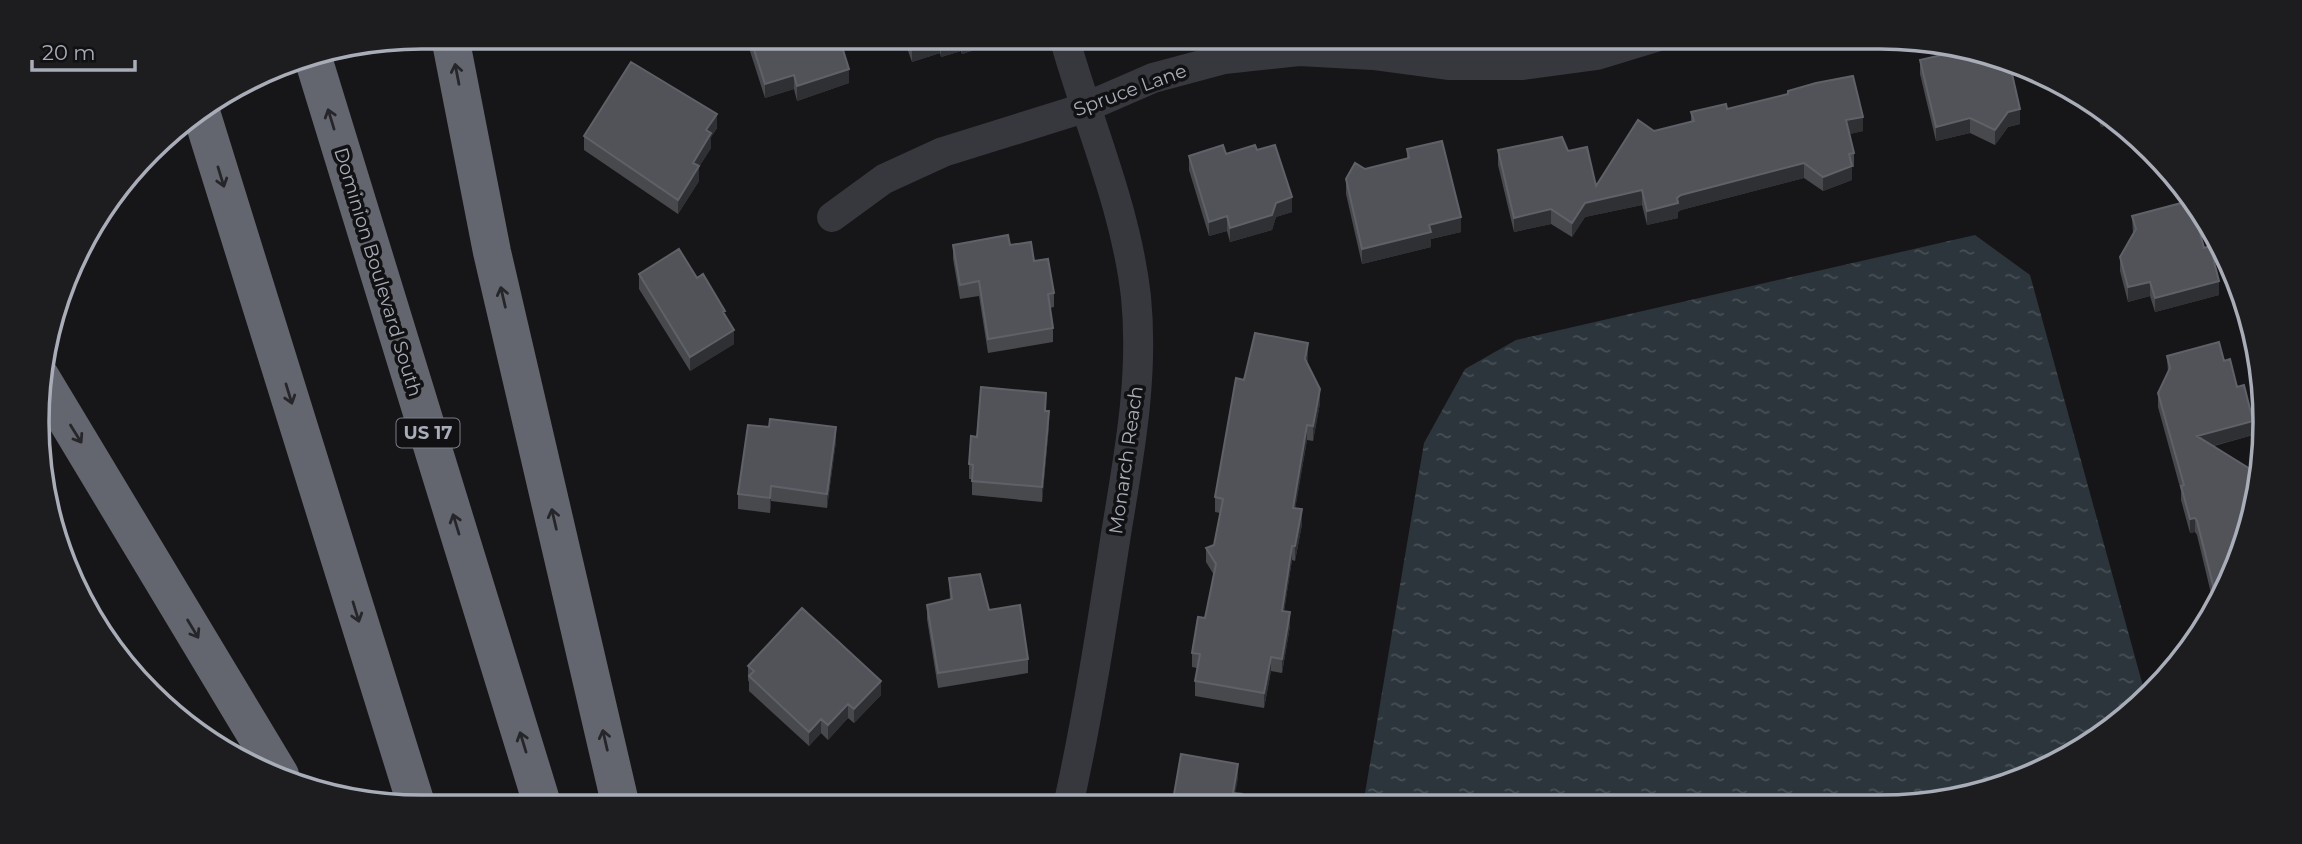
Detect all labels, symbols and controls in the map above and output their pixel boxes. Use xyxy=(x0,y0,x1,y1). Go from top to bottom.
scale bar xyxy=(32,28,135,72)
text: 20 m xyxy=(42,40,96,65)
street label: Spruce Lane xyxy=(1070,59,1190,121)
one-way arrow xyxy=(450,63,463,86)
one-way arrow xyxy=(324,109,337,131)
street label: Dominion Boulevard South xyxy=(329,145,427,399)
one-way arrow xyxy=(216,166,229,188)
one-way arrow xyxy=(495,286,509,309)
one-way arrow xyxy=(283,383,296,405)
street label: Monarch Reach xyxy=(1104,384,1148,536)
road number: US 17 xyxy=(396,418,460,447)
one-way arrow xyxy=(70,423,84,443)
one-way arrow xyxy=(547,508,560,531)
one-way arrow xyxy=(448,514,461,536)
one-way arrow xyxy=(351,600,364,622)
one-way arrow xyxy=(186,619,200,639)
one-way arrow xyxy=(598,729,612,752)
one-way arrow xyxy=(515,731,528,753)

